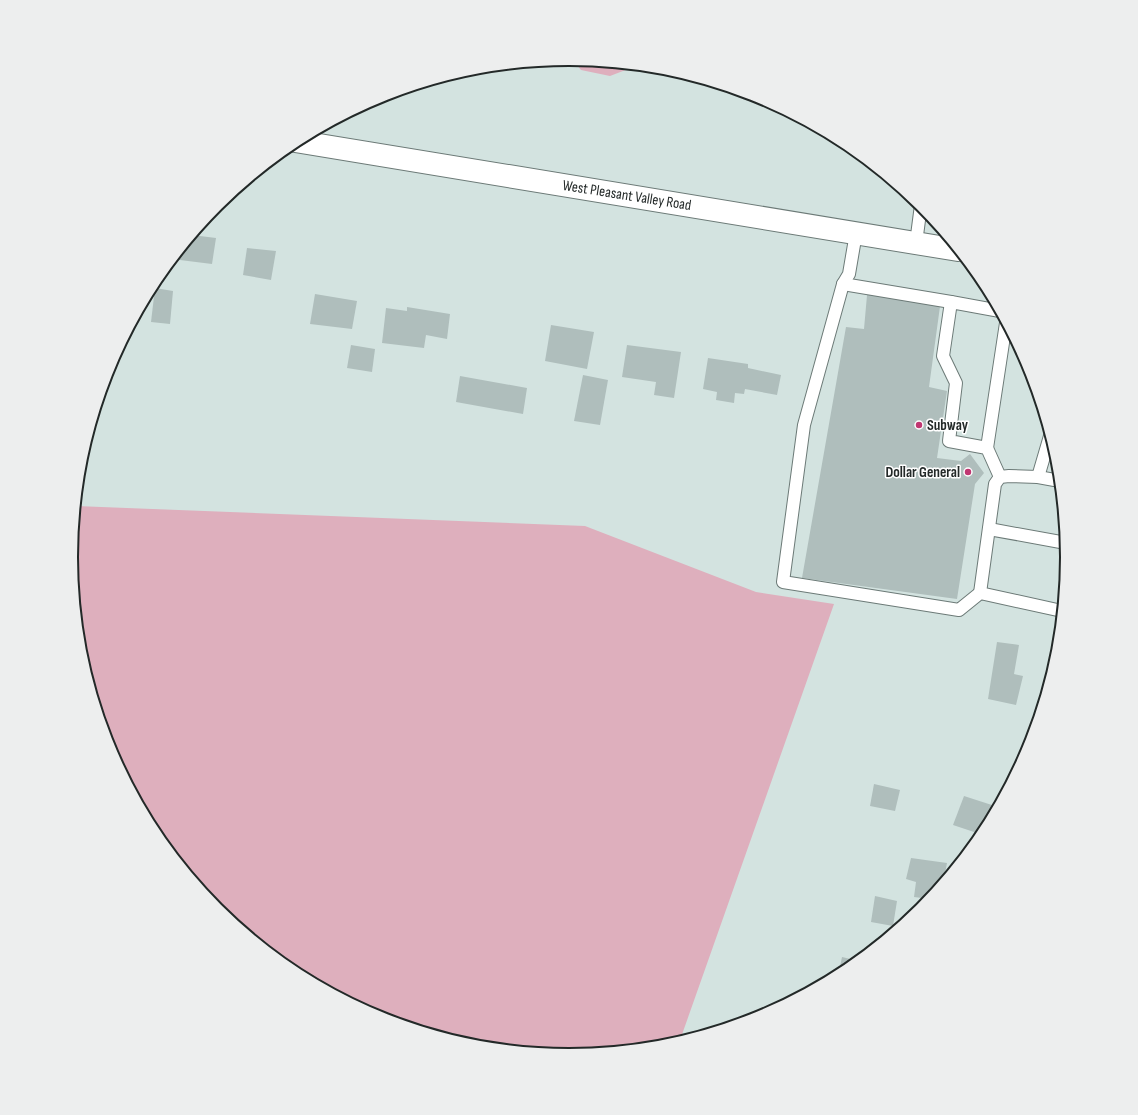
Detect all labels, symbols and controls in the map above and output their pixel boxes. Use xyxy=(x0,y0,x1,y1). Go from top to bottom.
street label: West Pleasant Valley Road xyxy=(561,176,693,215)
place label: Subway xyxy=(927,416,969,435)
marker: Subway xyxy=(914,420,924,430)
place label: Dollar General xyxy=(886,463,960,482)
marker: Dollar General xyxy=(963,467,973,477)

